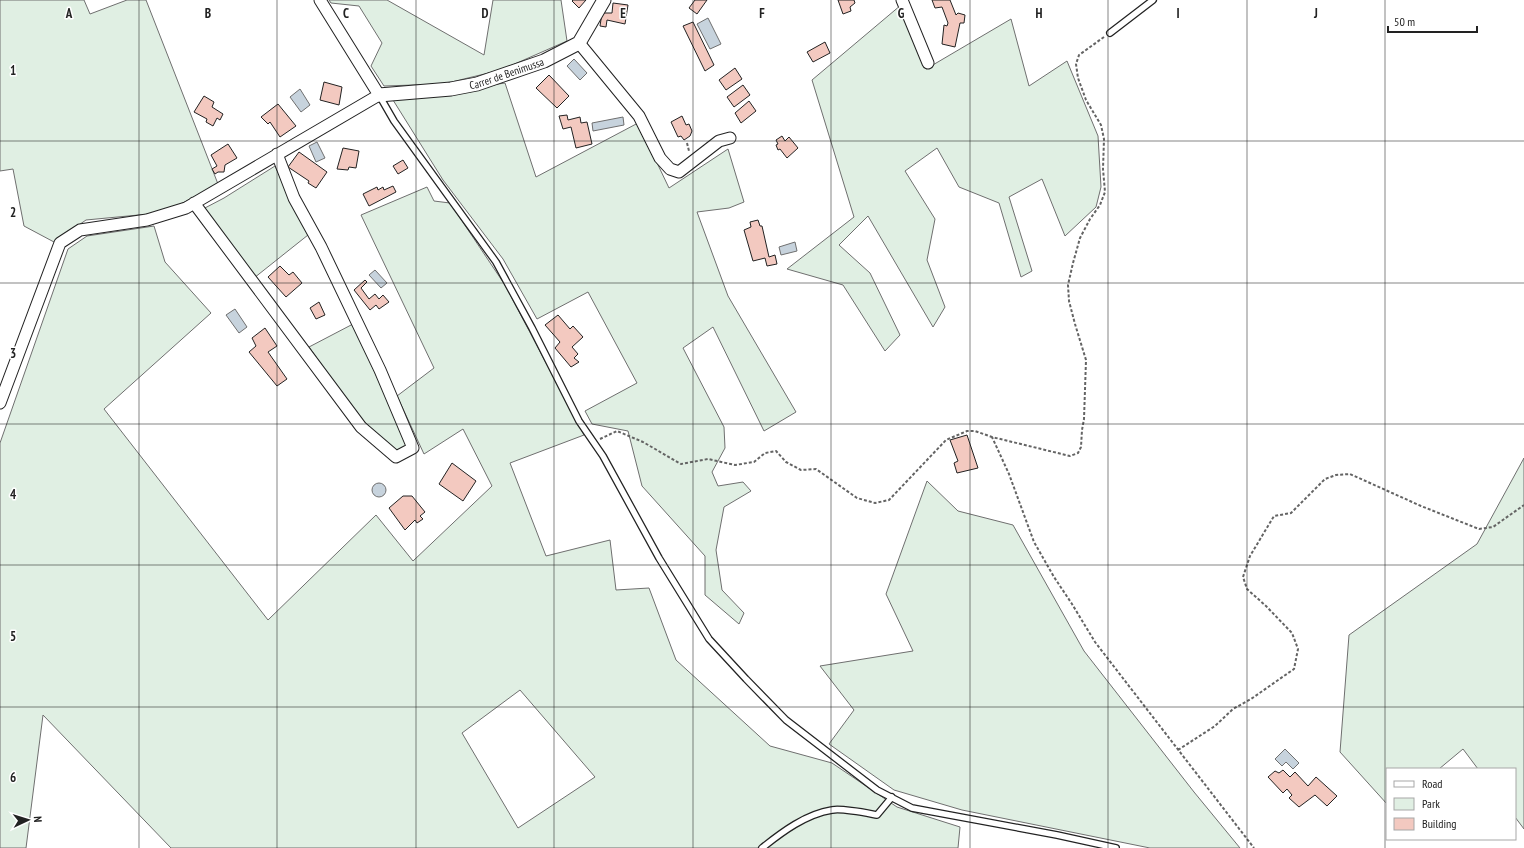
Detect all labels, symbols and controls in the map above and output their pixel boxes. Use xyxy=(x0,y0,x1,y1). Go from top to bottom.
text: A xyxy=(65,5,73,22)
text: B xyxy=(205,5,211,22)
text: C xyxy=(343,5,349,22)
text: D xyxy=(482,5,489,22)
text: E xyxy=(620,5,626,22)
text: F xyxy=(759,5,765,22)
text: G xyxy=(898,5,905,22)
text: H xyxy=(1036,5,1043,22)
text: I xyxy=(1176,5,1180,22)
text: J xyxy=(1313,5,1318,22)
scale bar xyxy=(1388,8,1477,34)
text: 50 m xyxy=(1394,14,1415,29)
street label: Carrer de Benimussa xyxy=(468,55,546,92)
text: 1 xyxy=(10,62,16,79)
text: 2 xyxy=(10,204,16,221)
text: 3 xyxy=(10,345,16,362)
text: 4 xyxy=(10,486,17,503)
text: 5 xyxy=(10,628,16,645)
legend xyxy=(1386,768,1516,840)
text: 6 xyxy=(10,769,16,786)
text: Road xyxy=(1422,776,1442,791)
text: Park xyxy=(1422,796,1440,811)
north arrow xyxy=(8,800,48,840)
text: N xyxy=(31,816,45,823)
text: Building xyxy=(1422,816,1457,831)

